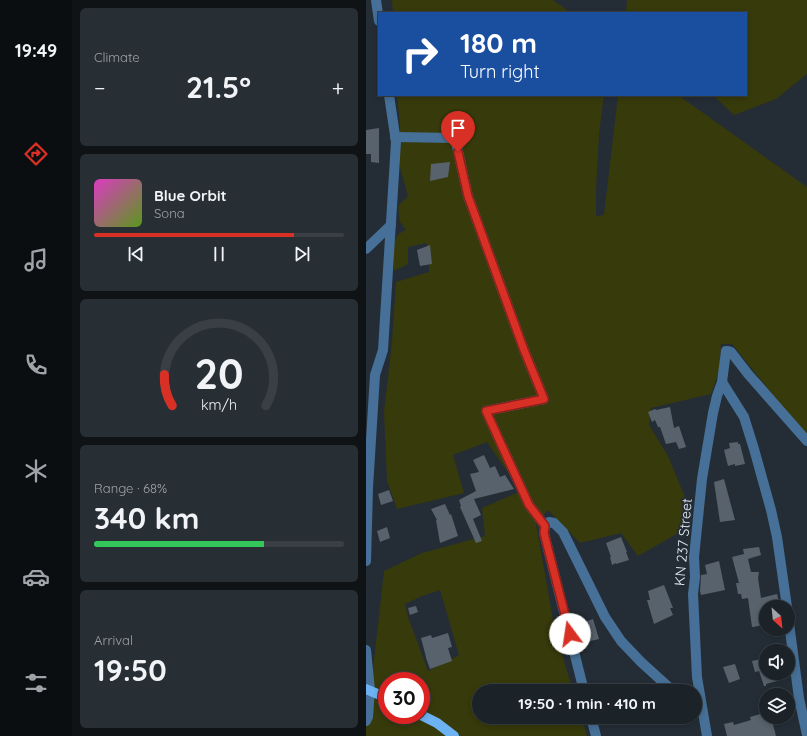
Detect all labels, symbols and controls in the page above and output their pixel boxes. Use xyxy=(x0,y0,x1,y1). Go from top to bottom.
text: 180 m xyxy=(460,25,537,60)
icon: right xyxy=(394,28,446,80)
text: 19:49 xyxy=(15,39,57,62)
text: Climate xyxy=(94,49,140,65)
text: Turn right xyxy=(460,60,540,83)
text: 21.5° xyxy=(186,68,251,106)
text: − xyxy=(94,74,105,102)
text: + xyxy=(332,74,344,102)
pin xyxy=(441,111,475,152)
icon: arrive xyxy=(447,117,469,139)
icon: directions xyxy=(22,140,50,168)
text: Blue Orbit xyxy=(154,186,227,205)
text: Sona xyxy=(154,205,185,221)
icon: previous xyxy=(125,243,147,265)
icon: pause xyxy=(208,243,230,265)
icon: next xyxy=(291,243,313,265)
icon: music xyxy=(22,246,50,274)
text: 20 xyxy=(194,347,244,399)
icon: phone xyxy=(22,351,50,379)
text: km/h xyxy=(201,396,237,414)
icon: climate xyxy=(22,457,50,485)
text: Range · 68% xyxy=(94,480,167,496)
street label: KN 237 Street xyxy=(670,497,696,587)
text: 340 km xyxy=(94,499,199,537)
icon: car xyxy=(22,563,50,591)
north arrow xyxy=(759,600,795,636)
map controls xyxy=(759,600,795,724)
position arrow xyxy=(549,613,591,655)
text: Arrival xyxy=(94,632,133,648)
button: sound xyxy=(759,644,795,680)
text: 19:50 xyxy=(94,651,167,689)
icon: filters xyxy=(22,669,50,697)
speed limit sign: 30 xyxy=(378,672,430,724)
button: layers xyxy=(759,688,795,724)
text: 19:50 · 1 min · 410 m xyxy=(518,694,656,713)

